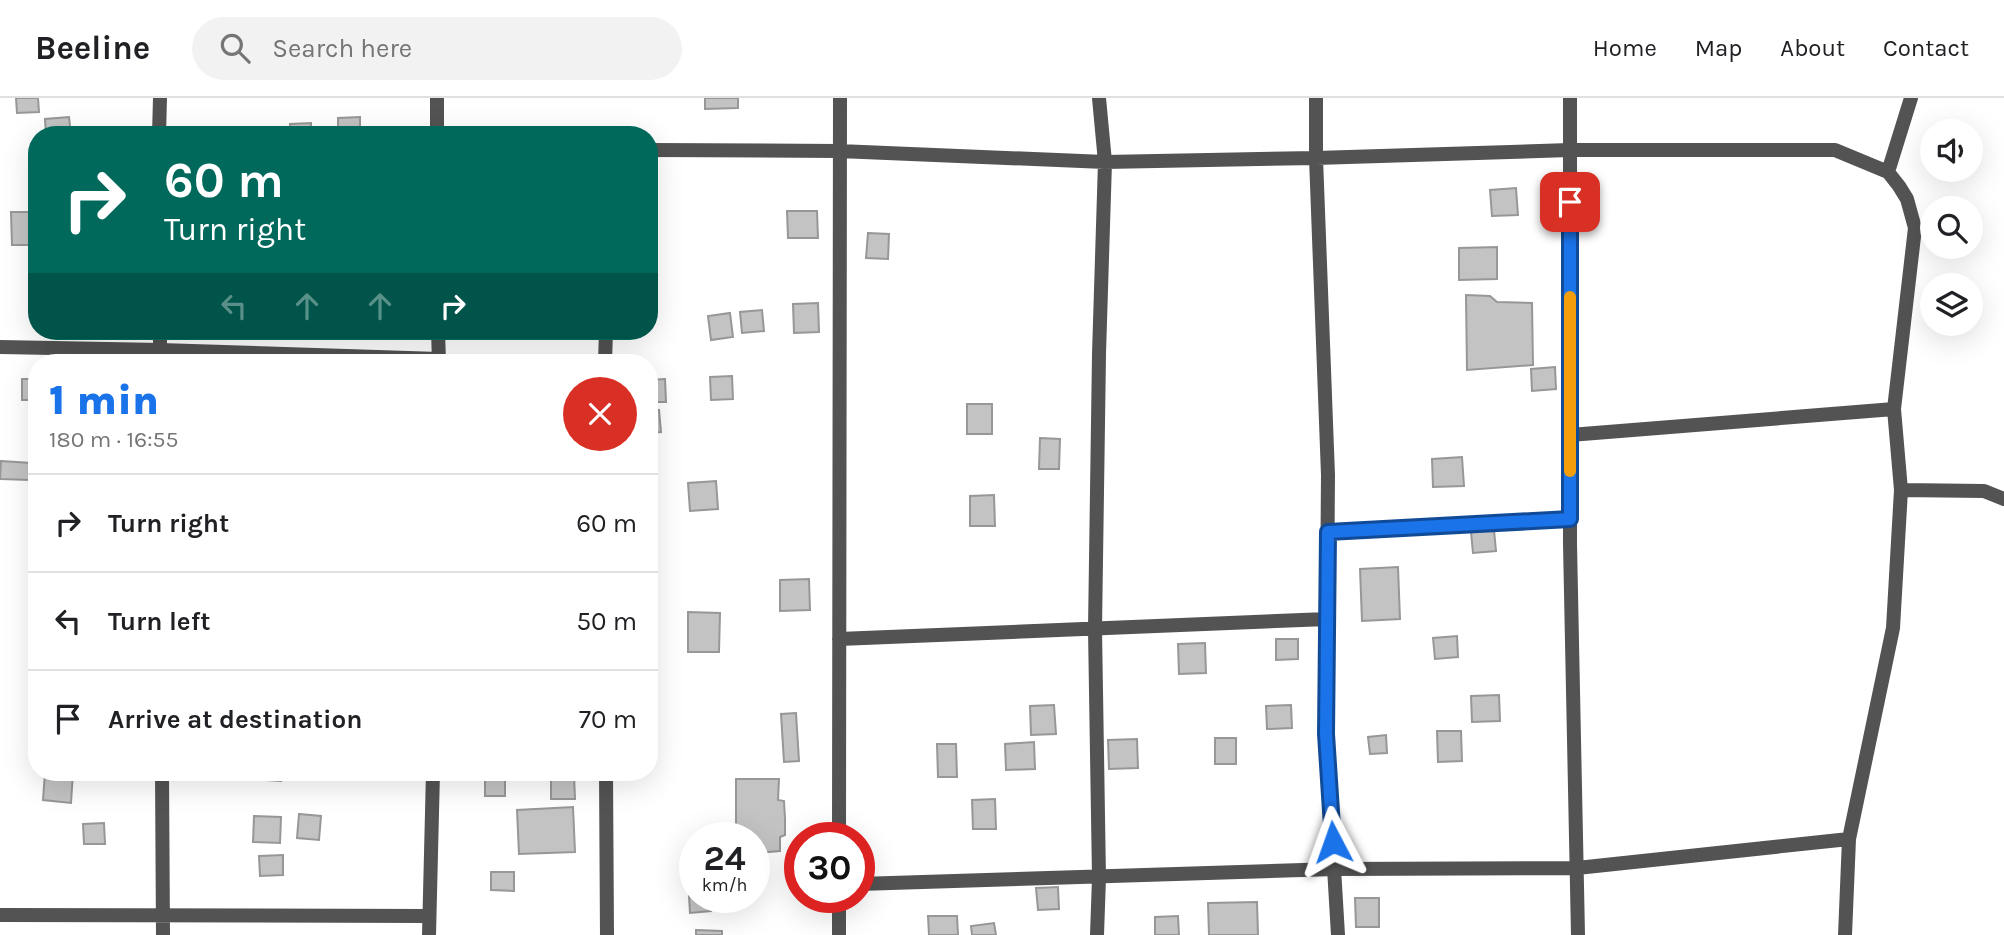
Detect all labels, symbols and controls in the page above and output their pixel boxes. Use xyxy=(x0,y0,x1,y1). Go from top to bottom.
search box xyxy=(192,17,682,80)
text: Beeline xyxy=(35,29,150,67)
icon: search xyxy=(216,29,254,67)
text: Search here xyxy=(272,33,412,64)
text: Home xyxy=(1593,34,1657,62)
text: Map xyxy=(1695,34,1742,62)
text: About xyxy=(1780,34,1845,62)
text: Contact xyxy=(1883,34,1969,62)
map controls xyxy=(1920,119,1983,336)
button: sound xyxy=(1920,119,1983,182)
text: 60 m xyxy=(164,152,284,209)
icon: right xyxy=(49,154,140,245)
pin xyxy=(1540,172,1600,232)
icon: arrive xyxy=(1551,183,1589,221)
button: search xyxy=(1920,196,1983,259)
text: Turn right xyxy=(164,211,306,248)
button: layers xyxy=(1920,273,1983,336)
icon: left xyxy=(215,287,253,325)
icon: ahead xyxy=(288,287,326,325)
icon: ahead xyxy=(361,287,399,325)
icon: right xyxy=(434,287,472,325)
text: 1 min xyxy=(49,375,159,425)
button: close xyxy=(563,377,637,451)
text: 180 m · 16:55 xyxy=(49,426,178,453)
icon: right xyxy=(49,504,87,542)
text: Turn right xyxy=(108,508,229,539)
text: 60 m xyxy=(576,508,637,539)
icon: left xyxy=(49,602,87,640)
text: Turn left xyxy=(108,606,210,637)
text: 50 m xyxy=(576,606,637,637)
icon: arrive xyxy=(49,700,87,738)
text: Arrive at destination xyxy=(108,704,362,735)
text: 70 m xyxy=(579,704,637,735)
position arrow xyxy=(1296,805,1370,879)
speed limit sign: 30 xyxy=(784,822,875,913)
text: 24 xyxy=(704,838,746,879)
text: km/h xyxy=(702,874,747,896)

